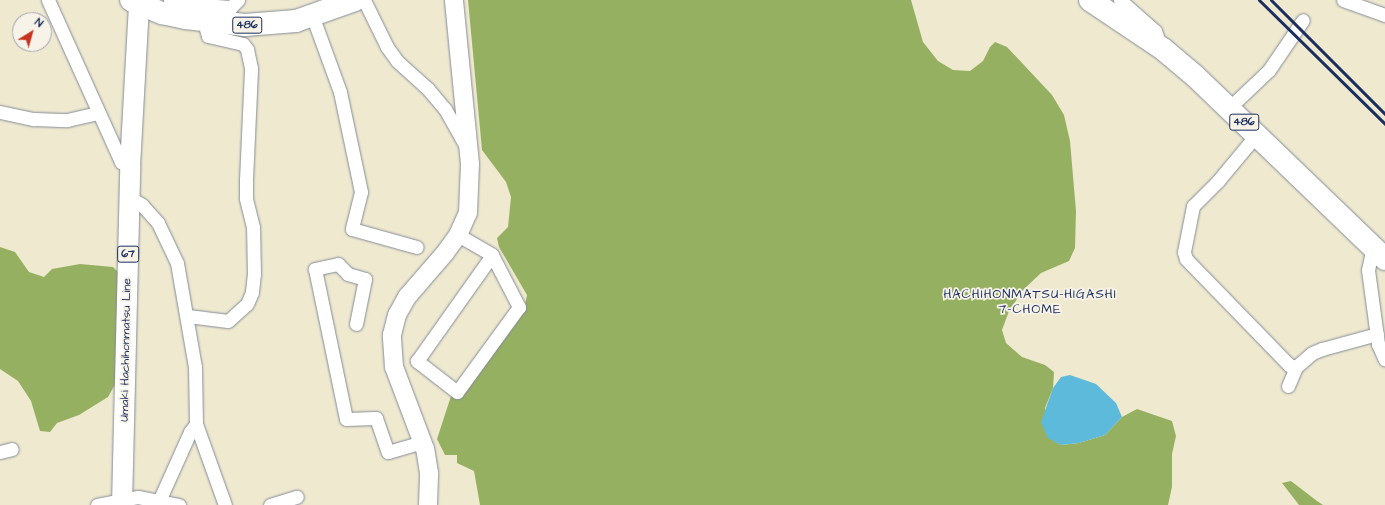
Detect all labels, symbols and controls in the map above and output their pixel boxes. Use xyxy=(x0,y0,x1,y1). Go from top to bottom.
north arrow xyxy=(12,12,52,52)
text: N xyxy=(32,15,46,31)
road number: 486 xyxy=(232,16,262,34)
road number: 486 xyxy=(1229,113,1259,131)
road number: 67 xyxy=(117,245,139,263)
street label: Umaki Hachihonmatsu Line xyxy=(118,278,134,422)
district label: HACHIHONMATSU-HIGASHI 7-CHOME xyxy=(943,287,1117,318)

